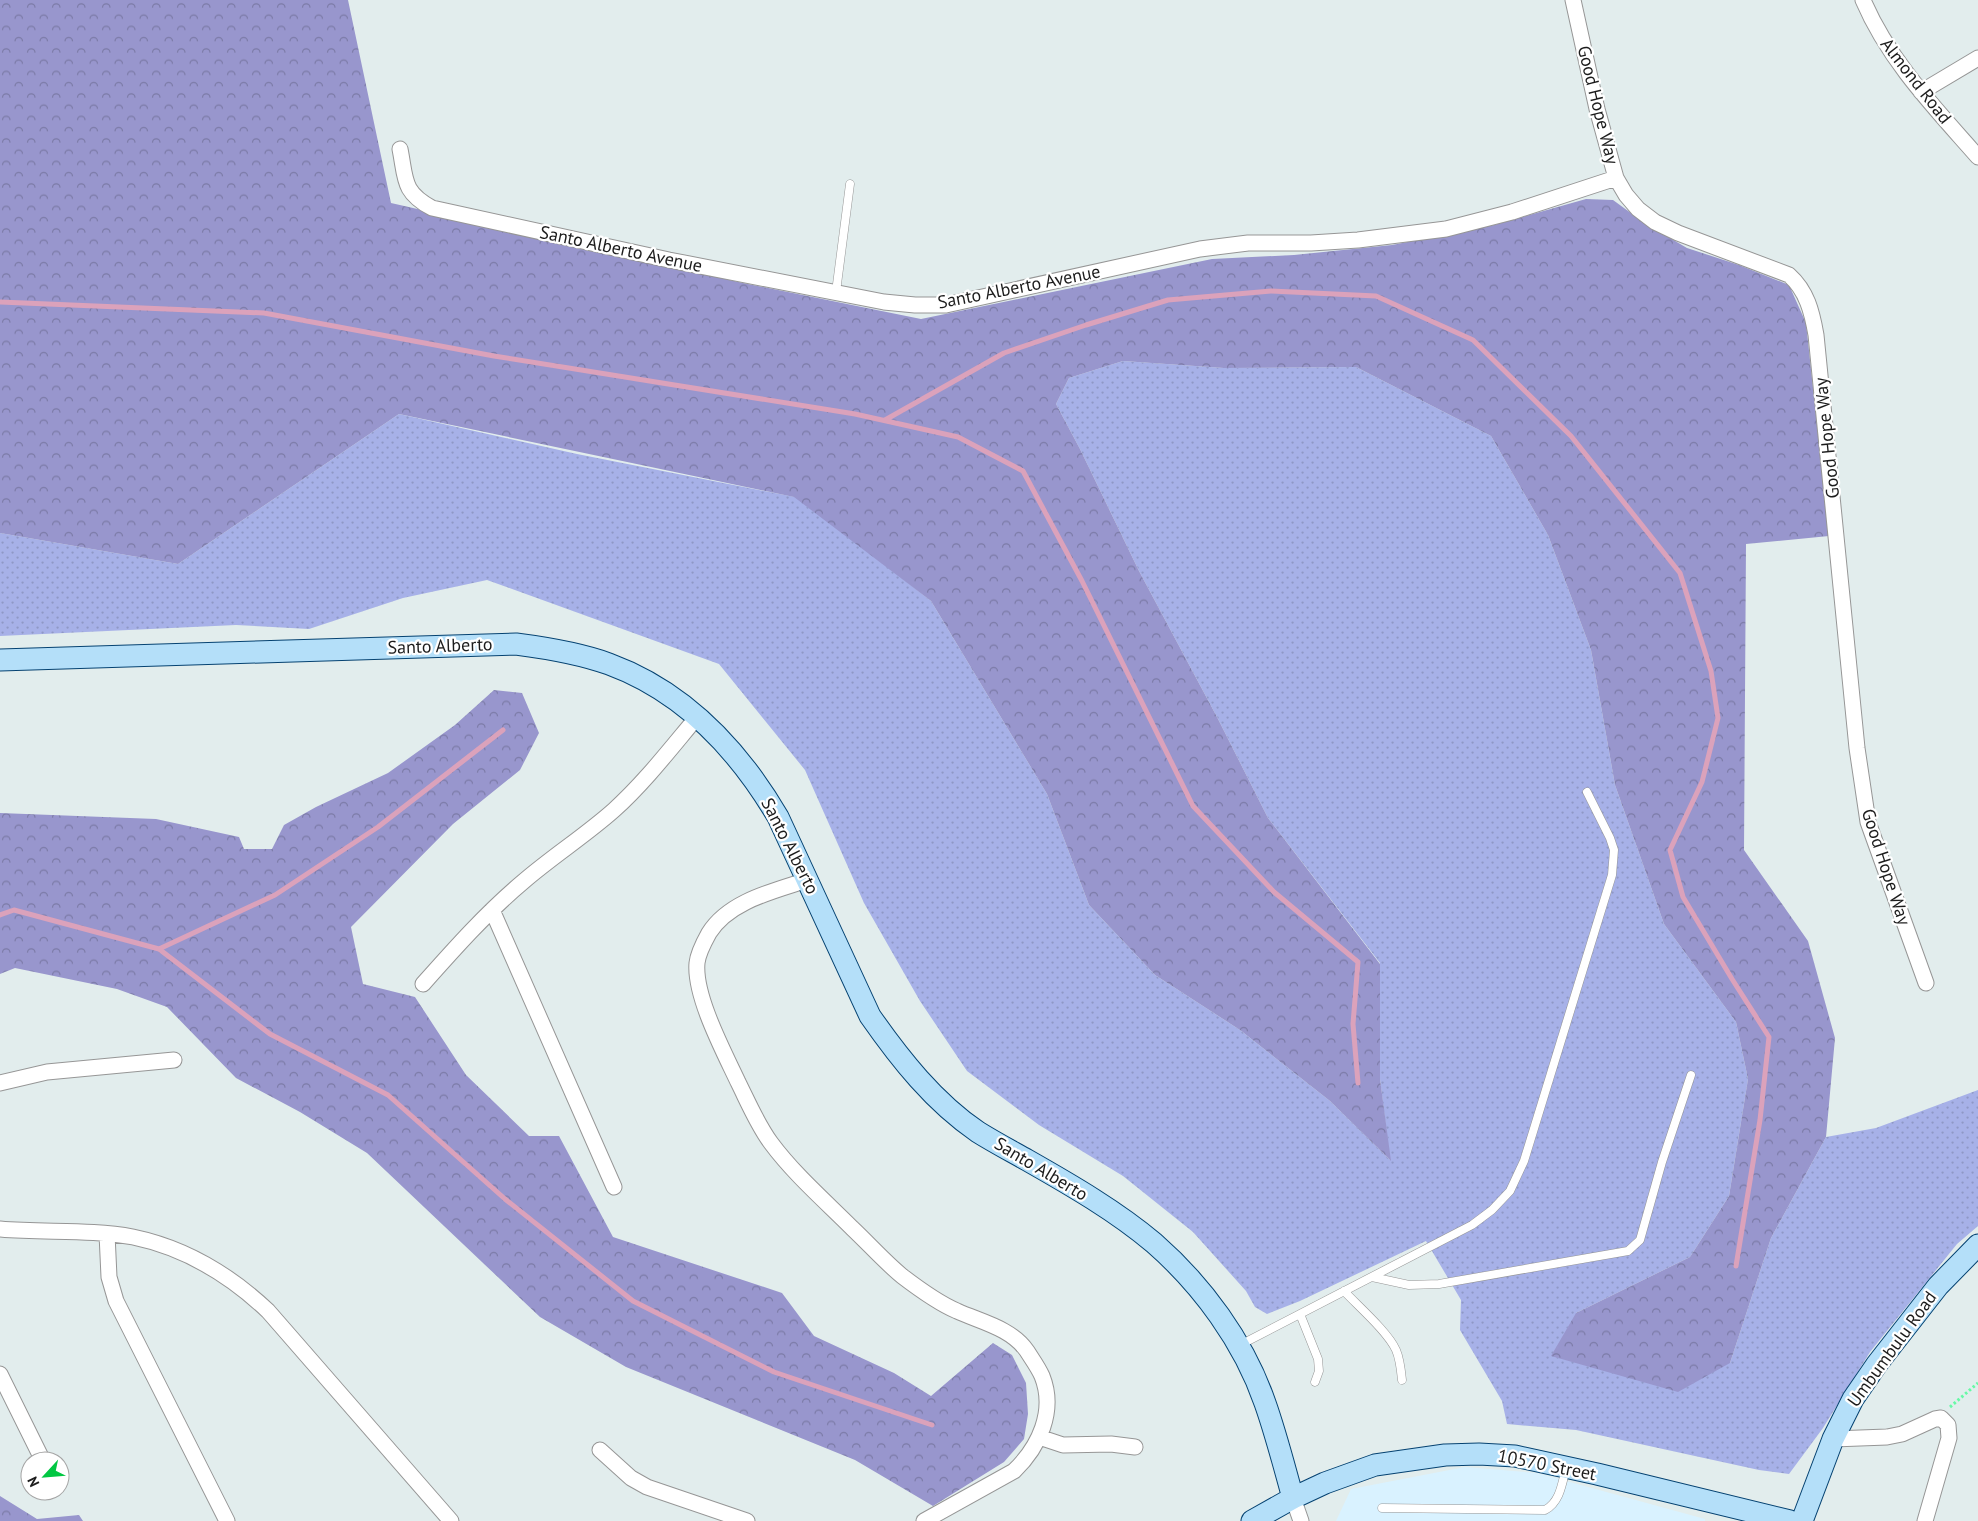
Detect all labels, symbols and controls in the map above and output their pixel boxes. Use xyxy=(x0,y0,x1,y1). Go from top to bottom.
street label: Almond Road xyxy=(1876,33,1957,128)
street label: Good Hope Way xyxy=(1573,43,1624,167)
street label: Santo Alberto Avenue xyxy=(538,220,704,277)
street label: Santo Alberto Avenue xyxy=(936,259,1102,314)
street label: Good Hope Way xyxy=(1809,376,1844,500)
street label: Santo Alberto xyxy=(387,632,493,659)
street label: Santo Alberto xyxy=(756,794,825,898)
street label: Good Hope Way xyxy=(1857,806,1916,929)
street label: Santo Alberto xyxy=(990,1132,1092,1205)
street label: Umbumbulu Road xyxy=(1842,1286,1941,1411)
street label: 10570 Street xyxy=(1496,1444,1598,1485)
north arrow xyxy=(20,1451,70,1501)
text: N xyxy=(23,1474,43,1490)

